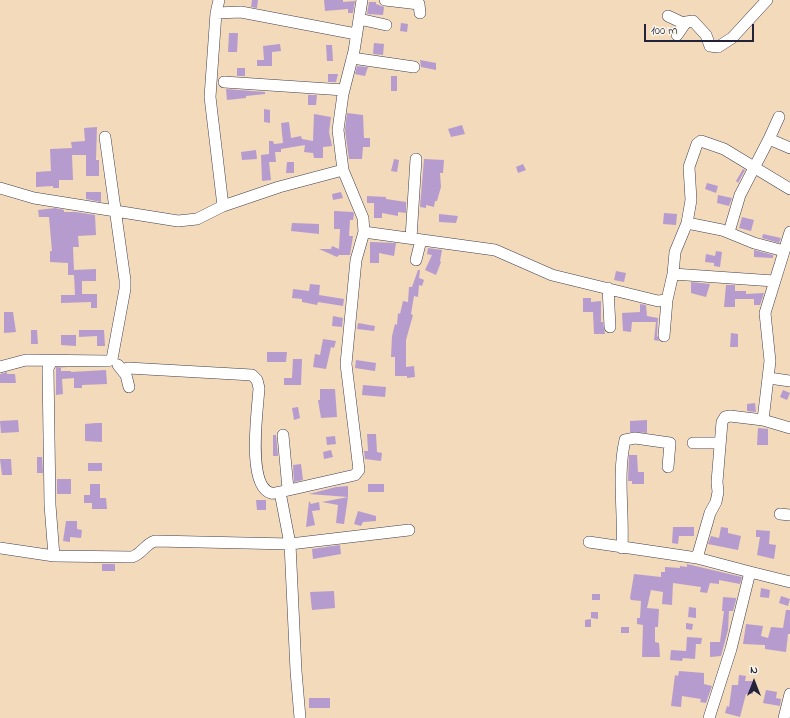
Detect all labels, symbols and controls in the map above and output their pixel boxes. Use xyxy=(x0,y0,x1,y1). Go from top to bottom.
scale bar xyxy=(646,16,756,42)
text: 100 m xyxy=(651,22,678,40)
north arrow xyxy=(734,662,774,702)
text: N xyxy=(750,662,758,678)

